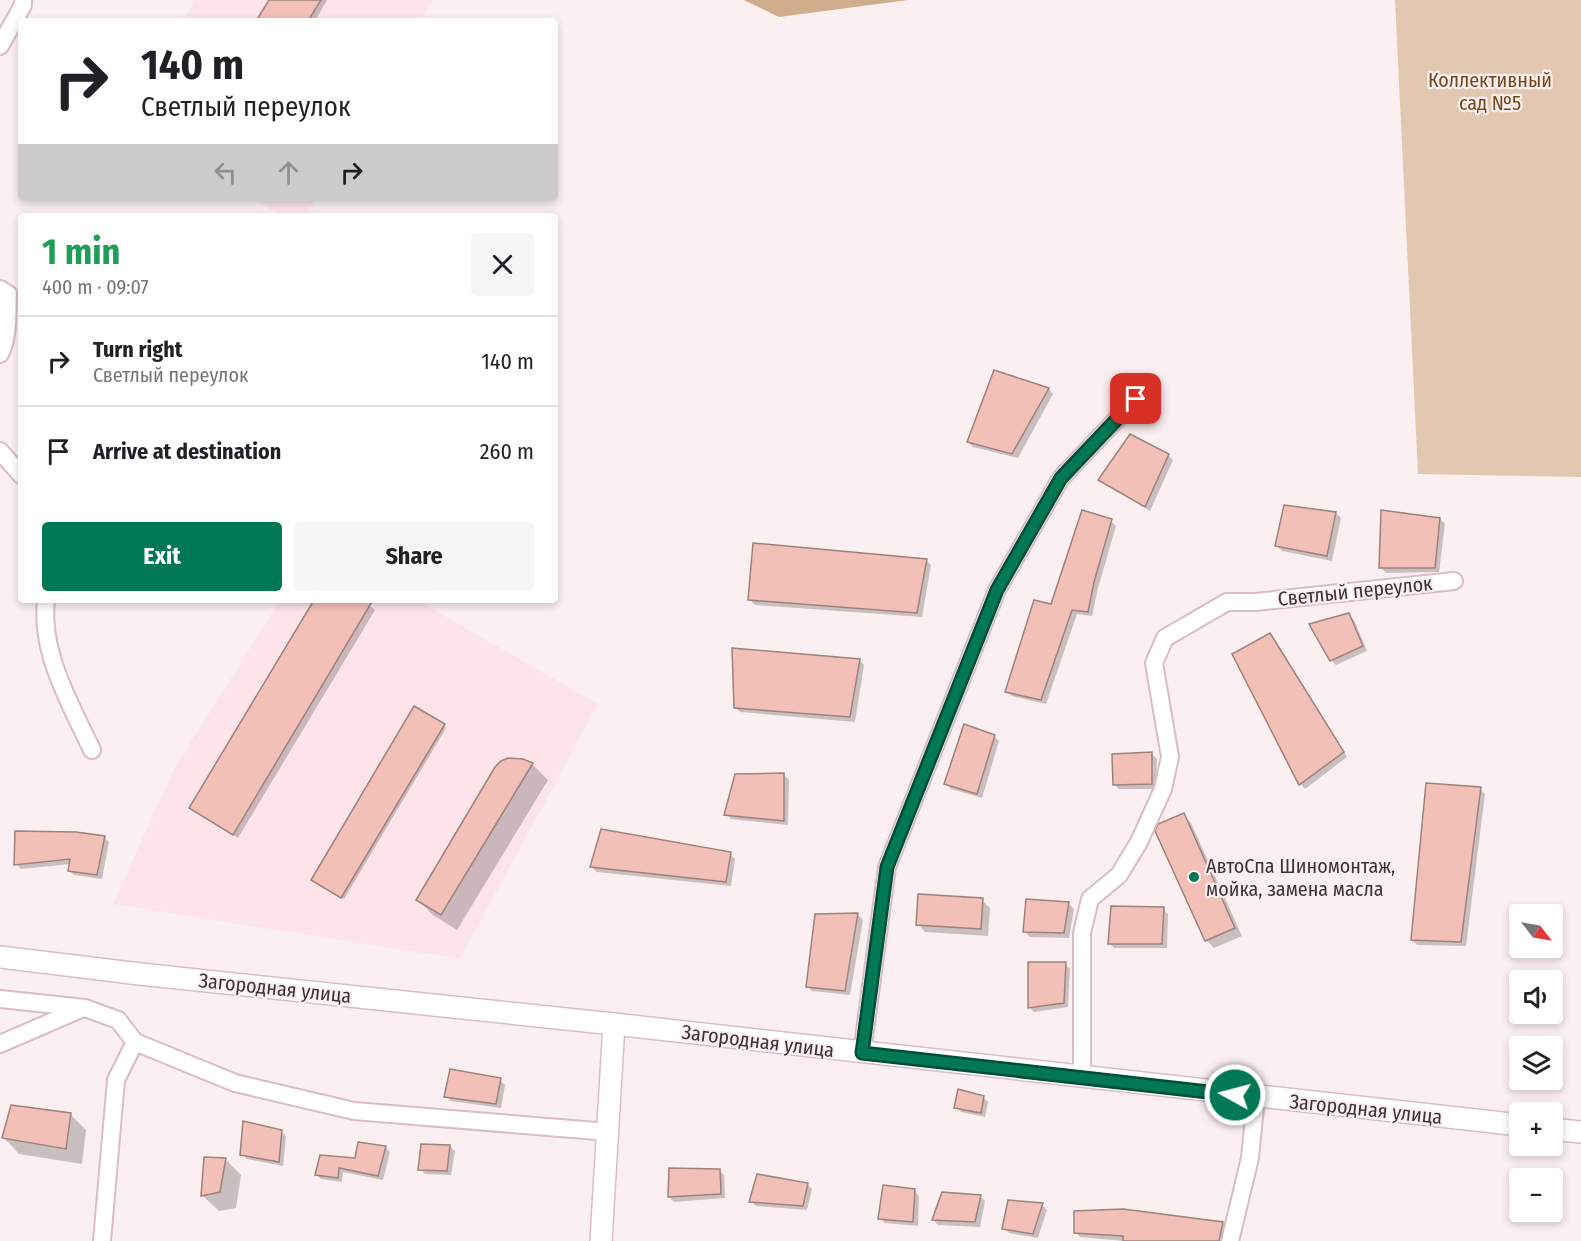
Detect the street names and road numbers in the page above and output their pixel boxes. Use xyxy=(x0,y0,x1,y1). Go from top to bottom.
street label: Светлый переулок xyxy=(1277,571,1434,611)
street label: Загородная улица xyxy=(198,968,352,1008)
street label: Загородная улица xyxy=(680,1020,836,1062)
street label: Загородная улица xyxy=(1289,1089,1443,1129)

